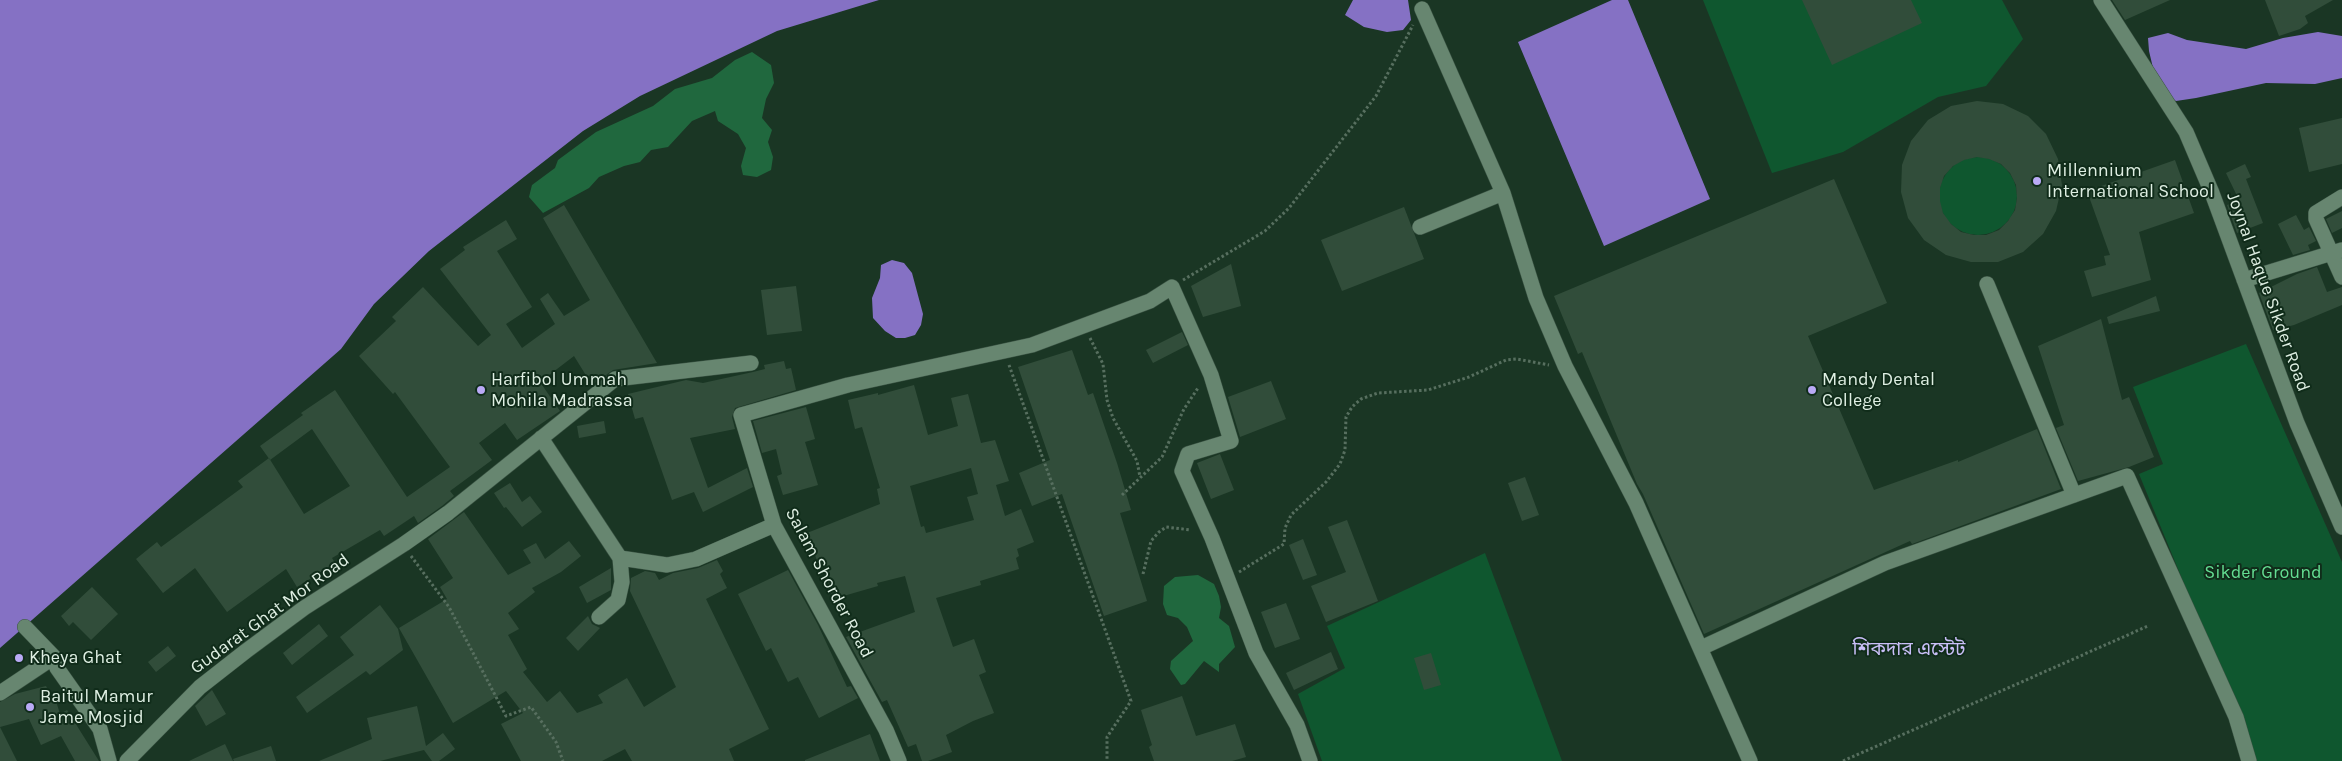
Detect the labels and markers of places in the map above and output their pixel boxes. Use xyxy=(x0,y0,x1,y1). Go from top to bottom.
place label: Millennium International School xyxy=(2047,160,2214,202)
marker: Millennium International School xyxy=(2031,175,2043,187)
place label: Harfibol Ummah Mohila Madrassa xyxy=(491,369,633,412)
place label: Mandy Dental College xyxy=(1822,369,1935,412)
marker: Harfibol Ummah Mohila Madrassa xyxy=(475,384,487,396)
marker: Mandy Dental College xyxy=(1806,384,1818,396)
place label: Kheya Ghat xyxy=(29,647,122,669)
marker: Kheya Ghat xyxy=(13,652,25,664)
place label: Baitul Mamur Jame Mosjid xyxy=(40,686,153,729)
marker: Baitul Mamur Jame Mosjid xyxy=(24,701,36,713)

